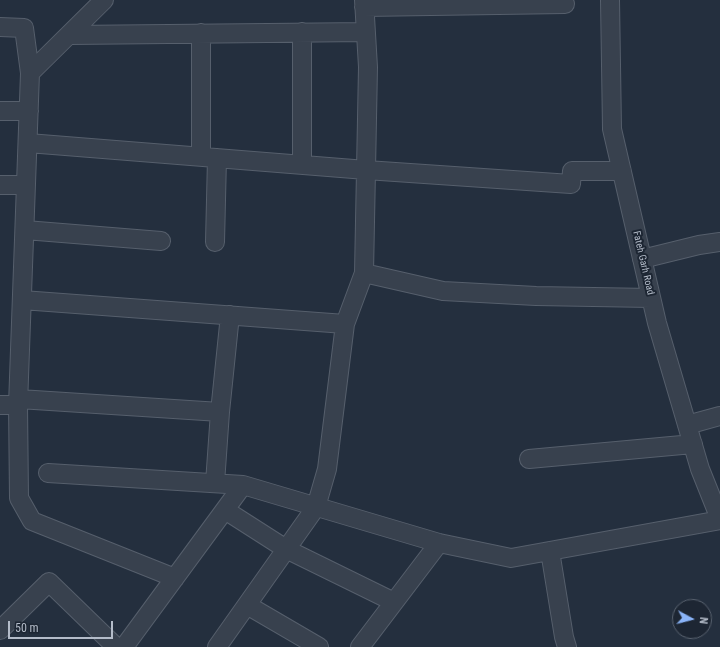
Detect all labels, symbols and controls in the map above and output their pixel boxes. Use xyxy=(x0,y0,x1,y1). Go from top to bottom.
street label: Fateh Garh Road xyxy=(630,230,656,296)
north arrow xyxy=(672,599,712,639)
scale bar xyxy=(10,613,115,639)
text: N xyxy=(697,616,710,625)
text: 50 m xyxy=(15,621,39,635)

